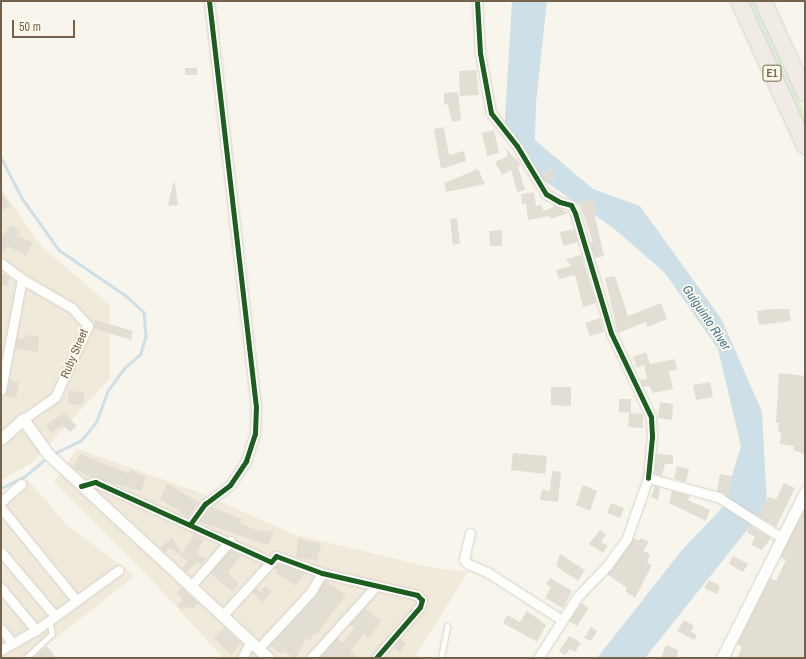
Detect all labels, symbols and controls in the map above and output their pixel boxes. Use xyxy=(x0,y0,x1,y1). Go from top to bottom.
scale bar xyxy=(14,12,77,38)
text: 50 m xyxy=(19,19,41,35)
road number: E1 xyxy=(762,64,782,82)
water label: Guiguinto River xyxy=(678,282,734,354)
street label: Ruby Street xyxy=(58,327,92,381)

